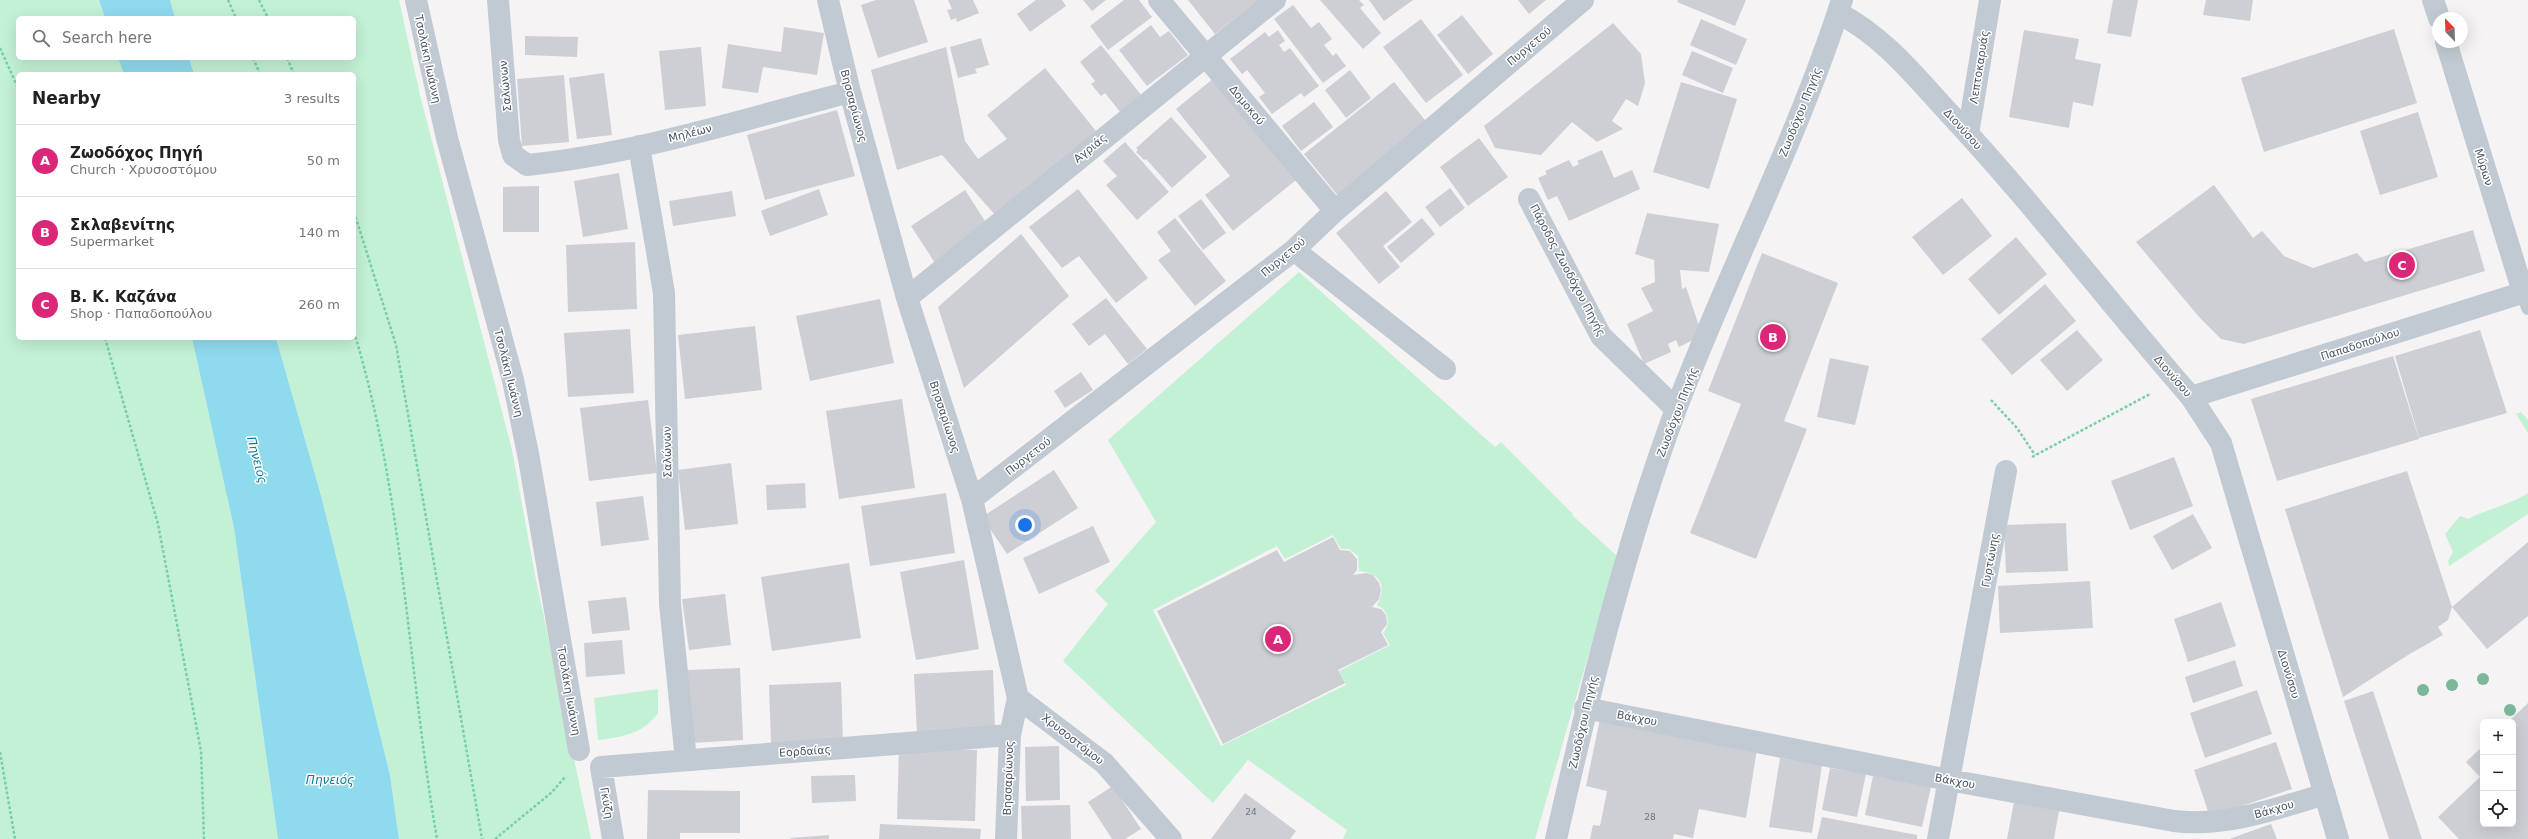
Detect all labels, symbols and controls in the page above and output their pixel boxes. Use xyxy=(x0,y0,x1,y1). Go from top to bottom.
north arrow xyxy=(2432,12,2468,48)
street label: Τσολάκη Ιωάννη xyxy=(412,13,443,105)
search box xyxy=(16,16,356,60)
street label: Πυργετού xyxy=(1505,24,1554,69)
icon: search xyxy=(30,27,52,49)
text: Search here xyxy=(62,29,152,47)
street label: Λεπτοκαρυάς xyxy=(1967,29,1992,105)
street label: Σαλώνων xyxy=(497,60,514,112)
street label: Ζωοδόχου Πηγής xyxy=(1777,66,1824,159)
street label: Βησσαρίωνος xyxy=(838,68,869,144)
street label: Δομοκού xyxy=(1226,83,1267,128)
text: Nearby xyxy=(32,88,101,108)
text: 3 results xyxy=(284,91,340,106)
street label: Διονύσου xyxy=(1941,106,1984,152)
street label: Μηλέων xyxy=(667,122,713,145)
street label: Αγριάς xyxy=(1071,131,1109,166)
text: Ζωοδόχος Πηγή xyxy=(70,144,203,162)
street label: Μύρων xyxy=(2472,147,2495,187)
text: A xyxy=(40,153,50,168)
text: 50 m xyxy=(307,153,340,168)
text: Church · Χρυσοστόμου xyxy=(70,162,217,177)
street label: Πάροδος Ζωοδόχου Πηγής xyxy=(1527,202,1608,339)
text: Σκλαβενίτης xyxy=(70,216,175,234)
text: B xyxy=(40,225,50,240)
text: 140 m xyxy=(298,225,340,240)
text: Supermarket xyxy=(70,234,154,249)
street label: Πυργετού xyxy=(1259,235,1308,280)
pin: C xyxy=(2389,250,2415,280)
text: Β. Κ. Καζάνα xyxy=(70,288,177,306)
text: C xyxy=(40,297,50,312)
text: 260 m xyxy=(298,297,340,312)
text: Shop · Παπαδοπούλου xyxy=(70,306,212,321)
pin: B xyxy=(1760,322,1786,352)
street label: Παπαδοπούλου xyxy=(2319,326,2401,363)
street label: Τσολάκη Ιωάννη xyxy=(491,327,526,418)
street label: Διονύσου xyxy=(2151,353,2194,400)
street label: Ζωοδόχου Πηγής xyxy=(1654,365,1701,459)
street label: Βησσαρίωνος xyxy=(927,379,962,455)
street label: Σαλώνων xyxy=(661,426,674,478)
water label: Πηνειός xyxy=(244,435,270,485)
street label: Πυργετού xyxy=(1003,435,1054,478)
your location xyxy=(1015,515,1035,535)
street label: Γυρτώνης xyxy=(1979,532,2002,588)
pin: A xyxy=(1265,624,1291,654)
street label: Τσολάκη Ιωάννη xyxy=(554,645,583,737)
street label: Διονύσου xyxy=(2275,648,2302,700)
street label: Ζωοδόχου Πηγής xyxy=(1566,674,1601,770)
street label: Βάκχου xyxy=(1616,708,1658,729)
street label: Χρυσοστόμου xyxy=(1039,711,1106,768)
map controls xyxy=(2480,719,2516,827)
button: + xyxy=(2480,719,2516,755)
street label: Βησσαρίωνος xyxy=(1001,740,1016,816)
street label: Εορδαίας xyxy=(779,743,831,760)
button: − xyxy=(2480,755,2516,791)
street label: Βάκχου xyxy=(1934,771,1976,792)
water label: Πηνειός xyxy=(306,773,354,787)
street label: Γκύζη xyxy=(597,786,616,820)
button: locate xyxy=(2480,791,2516,827)
street label: Βάκχου xyxy=(2253,798,2296,821)
house number: 24 xyxy=(1245,807,1257,817)
house number: 28 xyxy=(1644,812,1656,822)

